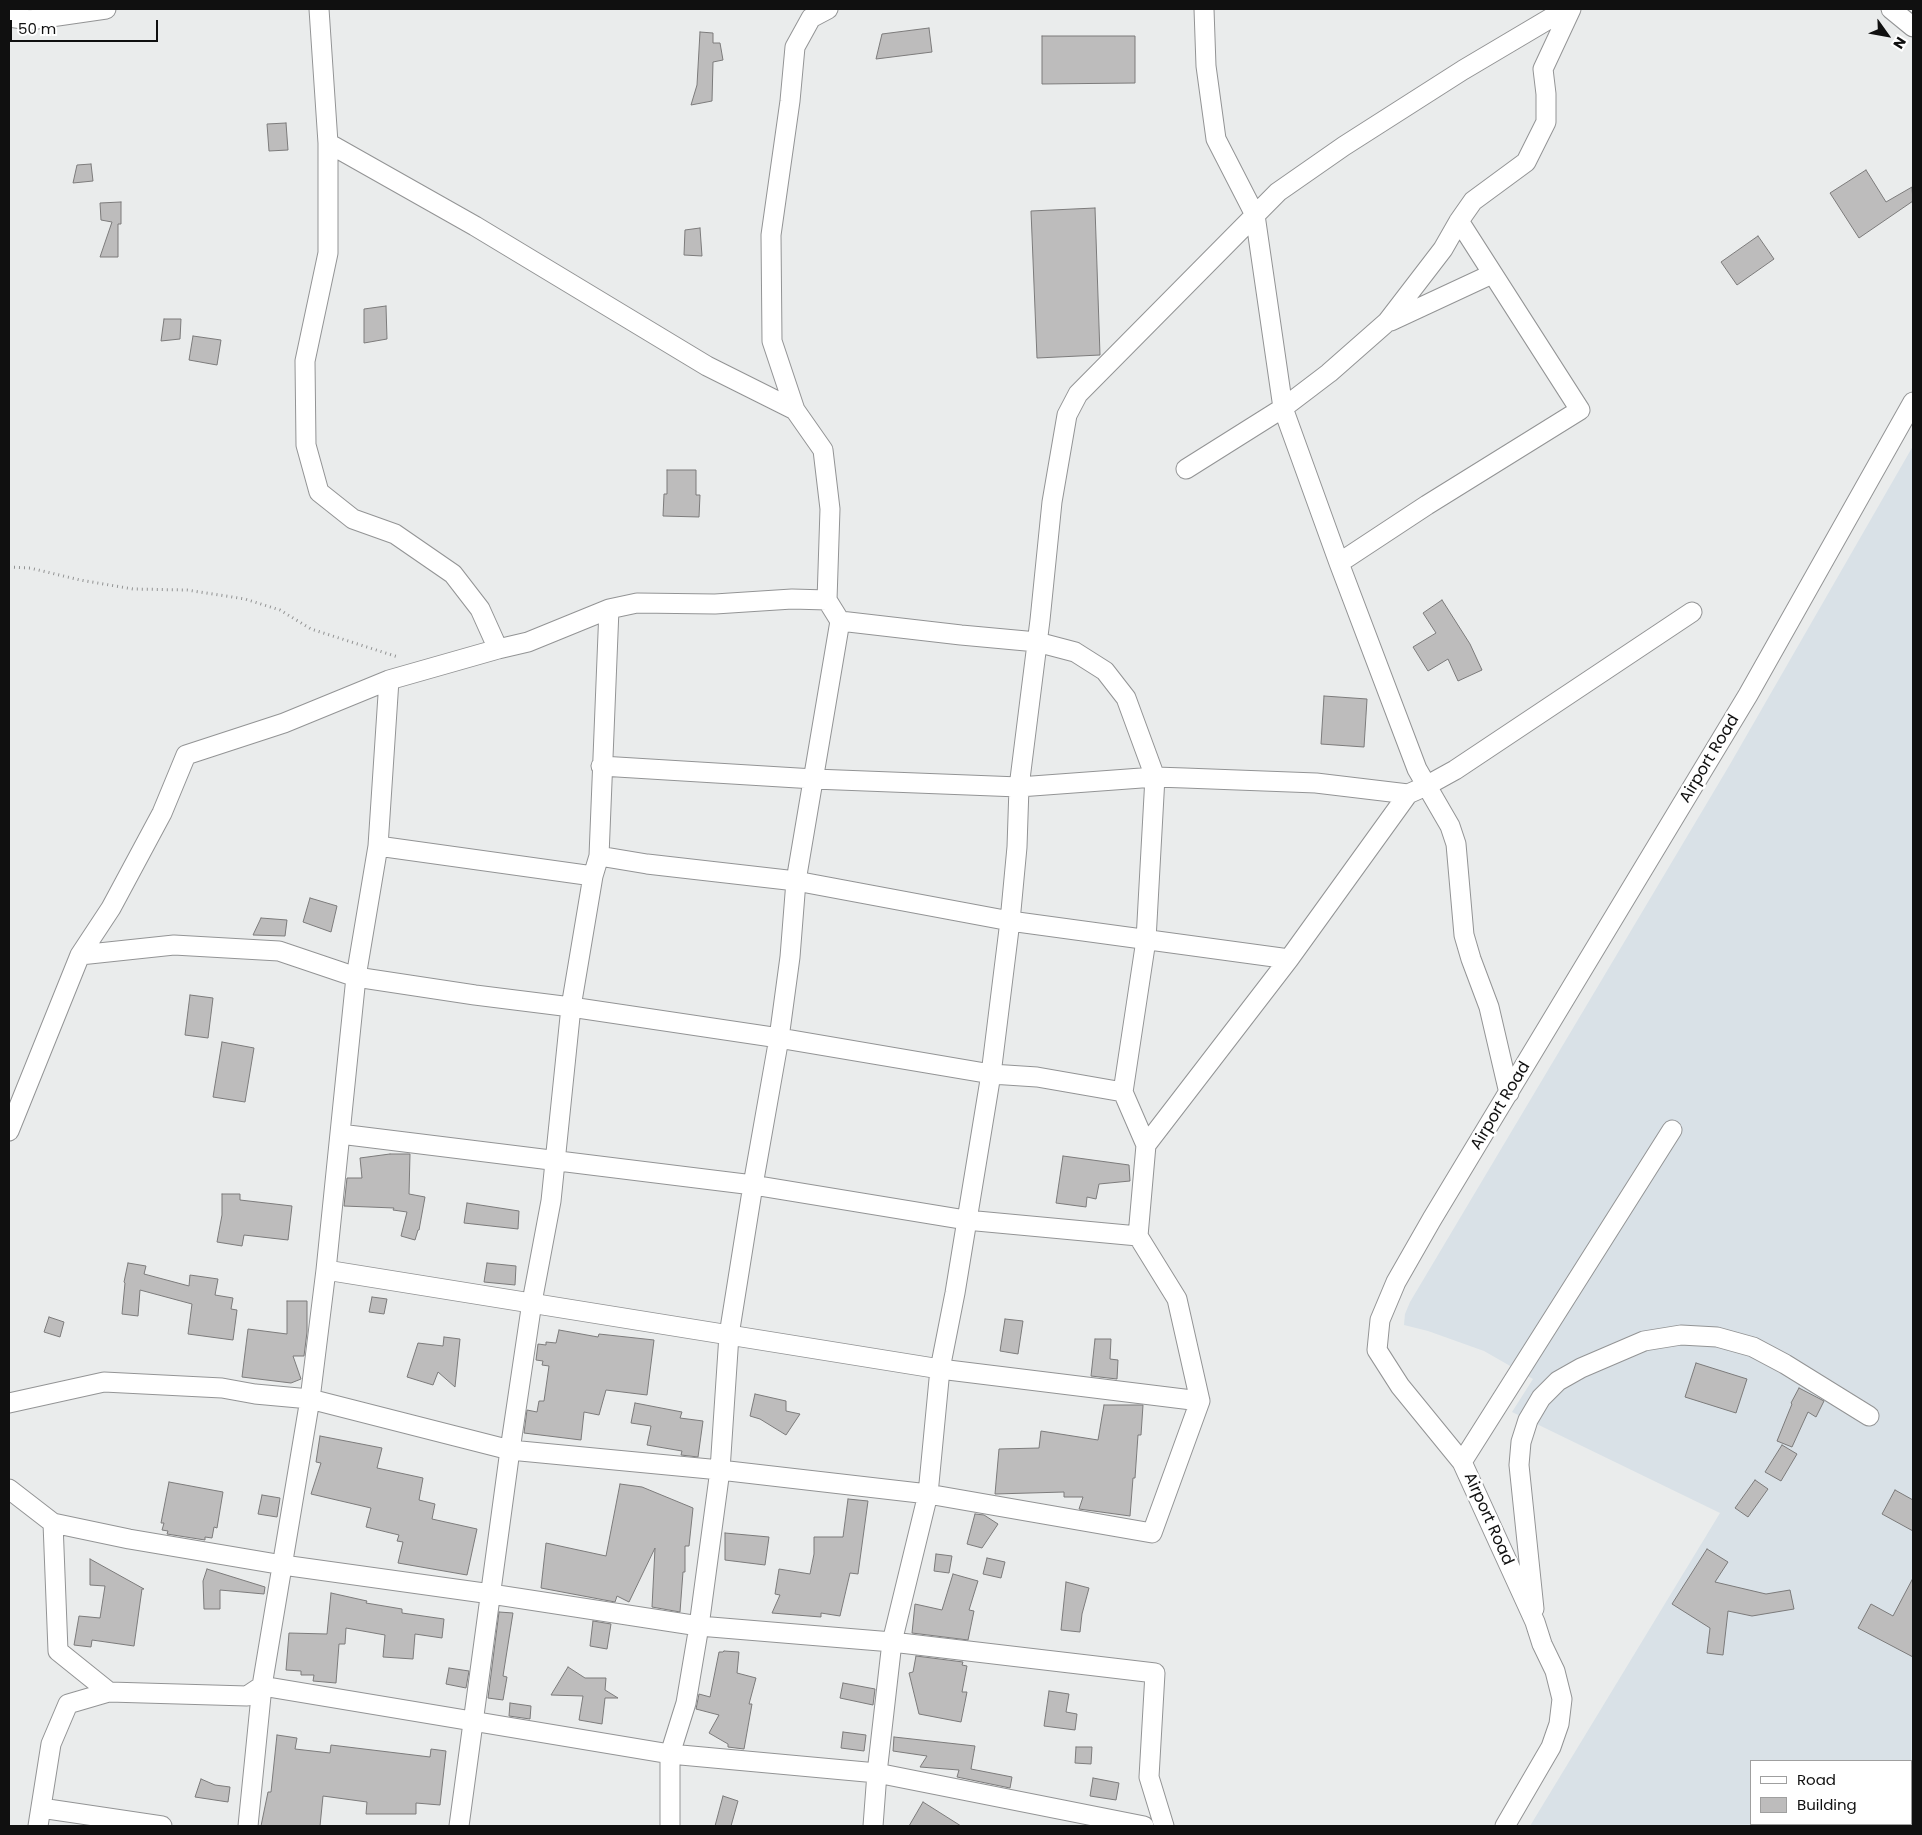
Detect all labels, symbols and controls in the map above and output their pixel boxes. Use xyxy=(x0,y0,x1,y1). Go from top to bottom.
scale bar xyxy=(12,10,160,42)
north arrow xyxy=(1862,10,1912,60)
text: 50 m xyxy=(18,18,56,39)
text: N xyxy=(1888,33,1911,53)
street label: Airport Road xyxy=(1676,711,1744,807)
street label: Airport Road xyxy=(1467,1058,1535,1154)
street label: Airport Road xyxy=(1459,1470,1517,1568)
legend xyxy=(1750,1760,1912,1825)
text: Road xyxy=(1797,1769,1836,1790)
text: Building xyxy=(1797,1794,1857,1815)

